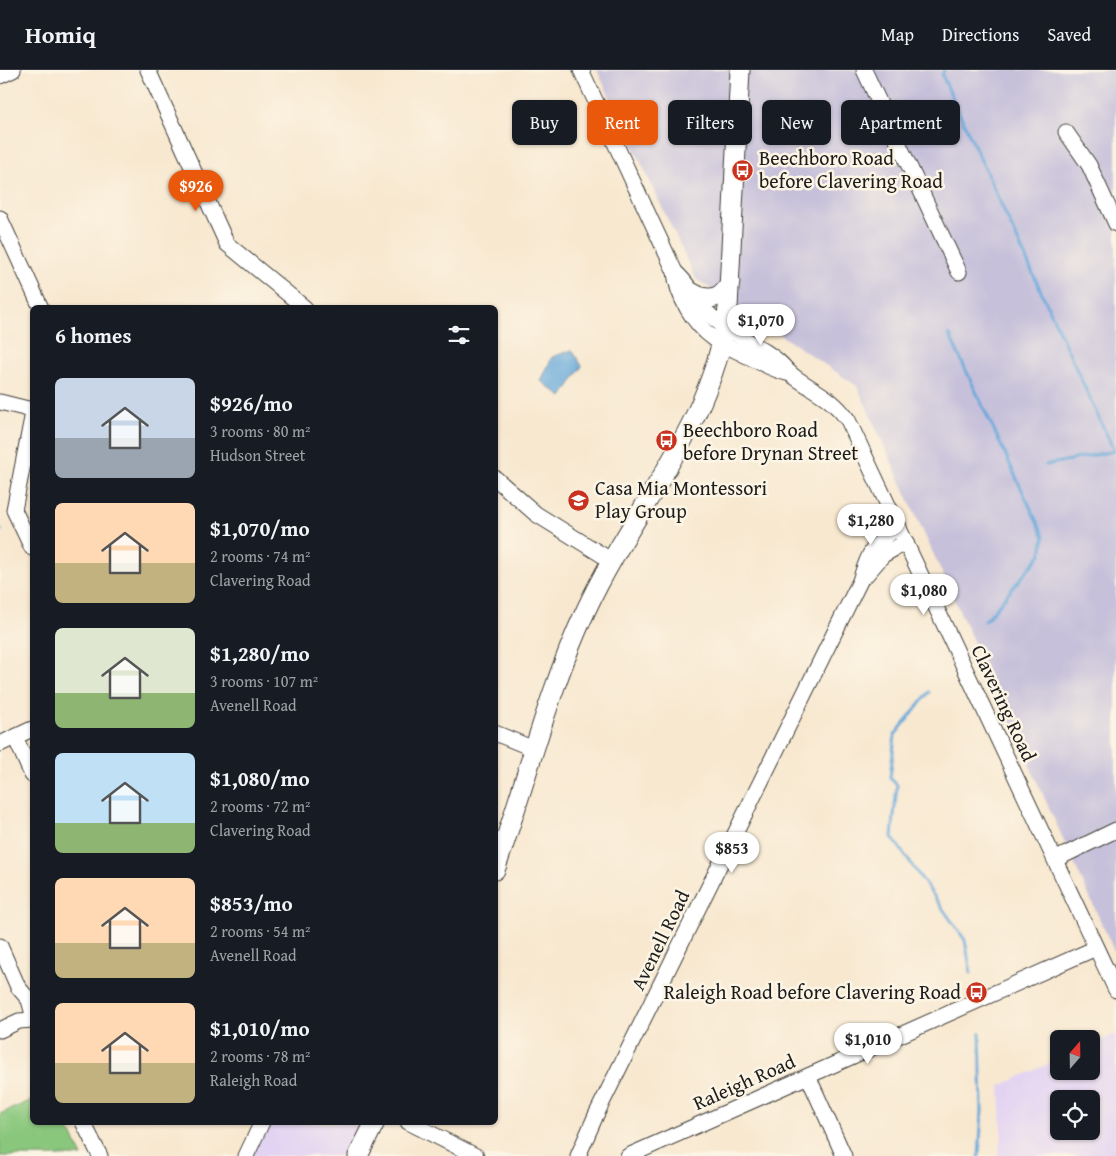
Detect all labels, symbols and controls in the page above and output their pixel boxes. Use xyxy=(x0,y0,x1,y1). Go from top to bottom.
text: Homiq xyxy=(25,17,96,52)
text: Map xyxy=(881,21,914,48)
text: Directions xyxy=(942,21,1019,48)
text: Saved xyxy=(1047,21,1091,48)
chip: Buy xyxy=(512,100,577,145)
chip: Rent xyxy=(587,100,658,145)
chip: Filters xyxy=(668,100,752,145)
chip: New xyxy=(762,100,831,145)
chip: Apartment xyxy=(841,100,960,145)
place label: Beechboro Road before Clavering Road xyxy=(759,143,943,195)
bus stop icon: Beechboro Road before Clavering Road xyxy=(731,158,755,182)
pin: $926 xyxy=(166,170,226,212)
text: $926 xyxy=(179,174,213,198)
pin: $1,070 xyxy=(720,304,802,346)
text: $1,070 xyxy=(738,308,784,332)
text: 6 homes xyxy=(55,320,131,351)
icon: filters xyxy=(445,321,473,349)
text: $926/mo xyxy=(210,388,293,419)
icon: home xyxy=(95,398,155,458)
place label: Beechboro Road before Drynan Street xyxy=(683,415,858,467)
text: 3 rooms · 80 m² xyxy=(210,419,310,443)
bus stop icon: Beechboro Road before Drynan Street xyxy=(655,429,679,453)
text: Hudson Street xyxy=(210,443,305,467)
place label: Casa Mia Montessori Play Group xyxy=(595,473,768,525)
school or university icon: Casa Mia Montessori Play Group xyxy=(567,488,591,512)
pin: $1,280 xyxy=(830,504,912,546)
text: $1,280 xyxy=(848,508,894,532)
text: $1,070/mo xyxy=(210,513,310,544)
icon: home xyxy=(95,523,155,583)
text: 2 rooms · 74 m² xyxy=(210,544,310,568)
text: Clavering Road xyxy=(210,568,311,592)
pin: $1,080 xyxy=(883,574,965,616)
text: $1,080 xyxy=(901,578,947,602)
text: $1,280/mo xyxy=(210,638,310,669)
street label: Clavering Road xyxy=(965,640,1044,766)
icon: home xyxy=(95,648,155,708)
text: 3 rooms · 107 m² xyxy=(210,669,318,693)
text: Avenell Road xyxy=(210,693,297,717)
text: $1,080/mo xyxy=(210,763,310,794)
icon: home xyxy=(95,773,155,833)
text: 2 rooms · 72 m² xyxy=(210,794,310,818)
text: Clavering Road xyxy=(210,818,311,842)
pin: $853 xyxy=(702,832,762,874)
text: $853 xyxy=(715,836,749,860)
street label: Avenell Road xyxy=(623,885,696,995)
text: $853/mo xyxy=(210,888,293,919)
icon: home xyxy=(95,898,155,958)
text: 2 rooms · 54 m² xyxy=(210,919,310,943)
text: Avenell Road xyxy=(210,943,297,967)
place label: Raleigh Road before Clavering Road xyxy=(664,977,961,1006)
bus stop icon: Raleigh Road before Clavering Road xyxy=(965,980,989,1004)
text: $1,010/mo xyxy=(210,1013,310,1044)
pin: $1,010 xyxy=(827,1022,909,1065)
icon: home xyxy=(95,1023,155,1083)
text: $1,010 xyxy=(845,1027,891,1051)
north arrow xyxy=(1050,1030,1100,1080)
map controls xyxy=(1050,1030,1100,1140)
text: 2 rooms · 78 m² xyxy=(210,1044,310,1068)
street label: Raleigh Road xyxy=(688,1046,800,1117)
text: Raleigh Road xyxy=(210,1068,297,1092)
button: locate xyxy=(1050,1090,1100,1140)

